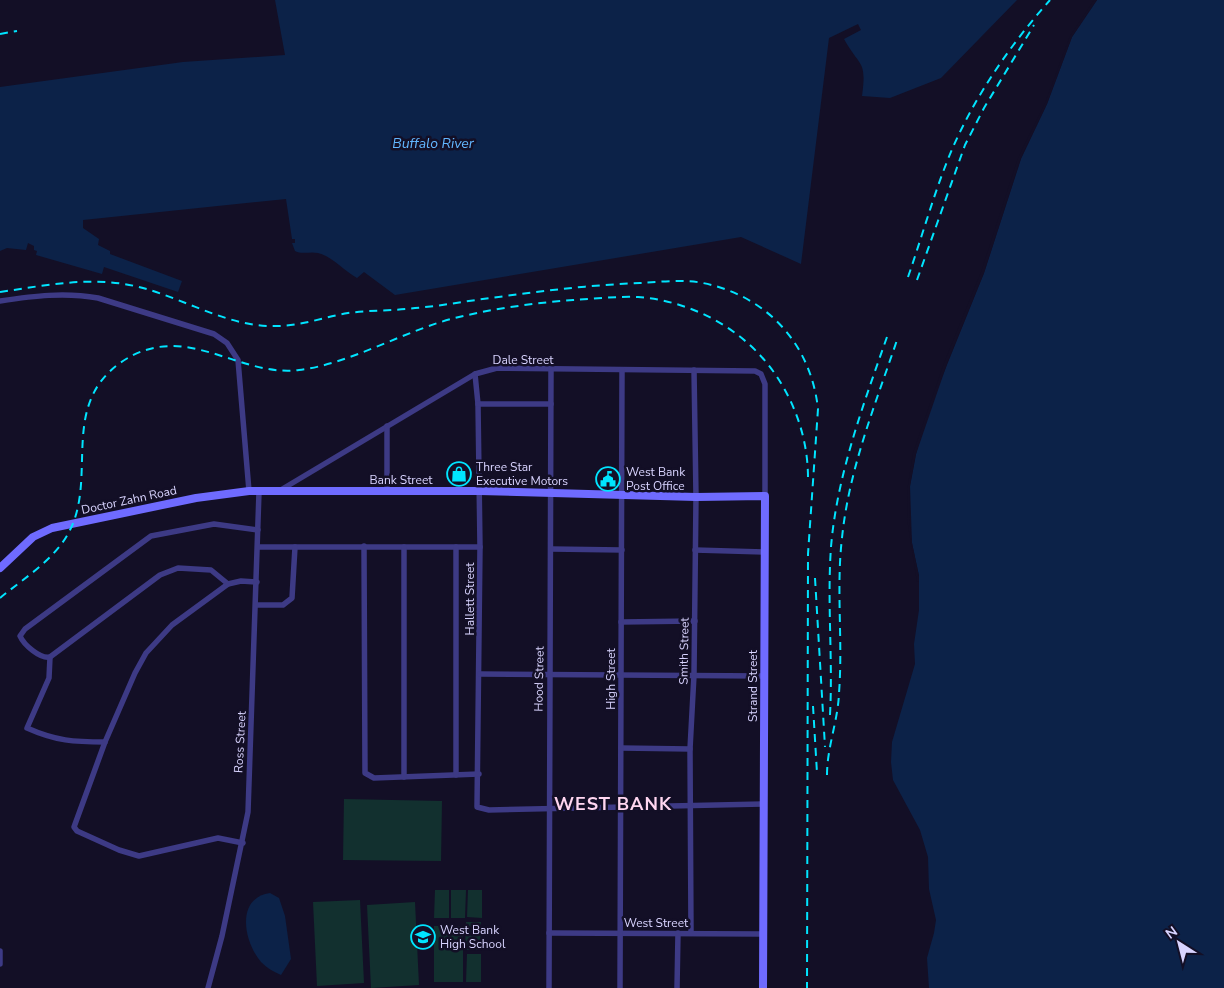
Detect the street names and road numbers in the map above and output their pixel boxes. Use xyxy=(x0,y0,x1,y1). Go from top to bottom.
street label: Dale Street xyxy=(493,352,554,368)
street label: Bank Street xyxy=(369,472,433,488)
street label: Doctor Zahn Road xyxy=(80,482,178,518)
street label: Hallett Street xyxy=(462,562,478,635)
street label: Smith Street xyxy=(675,616,693,685)
street label: Hood Street xyxy=(530,645,548,712)
street label: High Street xyxy=(603,647,619,710)
street label: Strand Street xyxy=(745,649,761,722)
street label: Ross Street xyxy=(230,710,250,773)
street label: West Street xyxy=(624,915,689,931)

